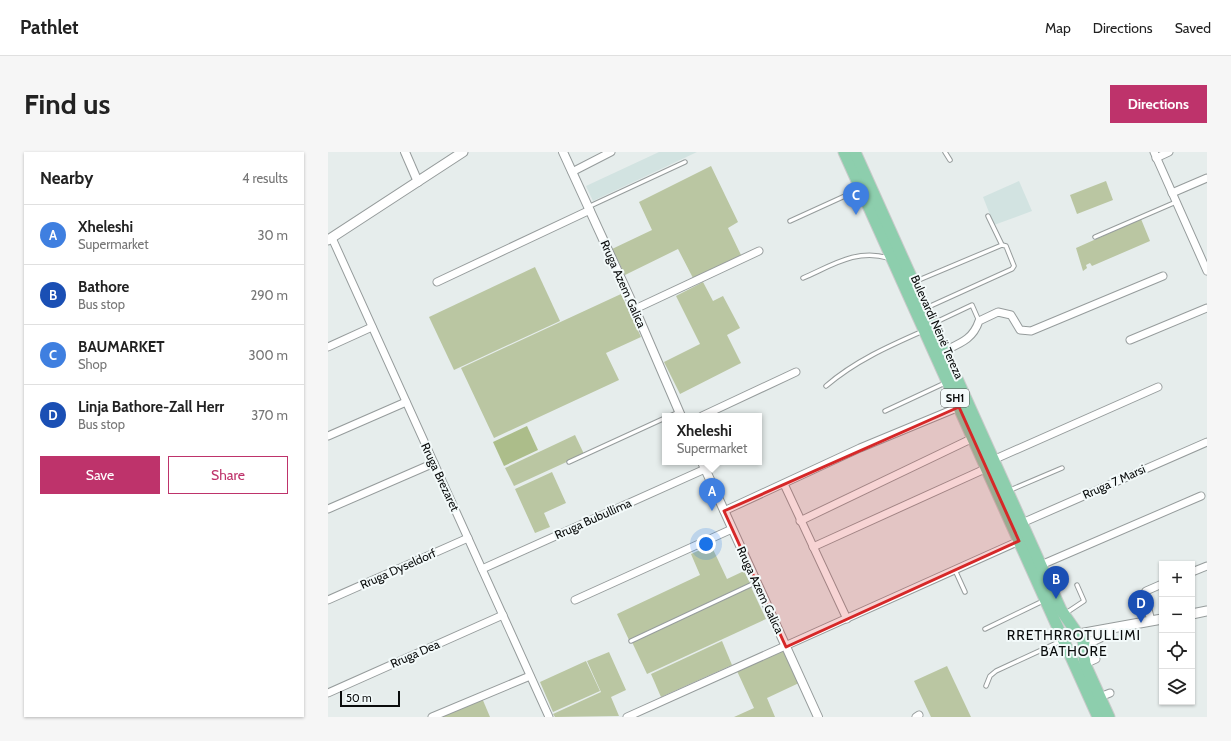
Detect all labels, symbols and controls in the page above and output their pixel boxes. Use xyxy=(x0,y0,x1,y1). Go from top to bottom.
text: Pathlet xyxy=(20,16,79,39)
text: Map xyxy=(1045,19,1071,37)
text: Directions xyxy=(1093,19,1153,37)
text: Saved xyxy=(1175,19,1211,37)
button: Directions xyxy=(1110,85,1207,123)
text: Find us xyxy=(24,87,110,121)
text: Nearby xyxy=(40,168,93,188)
text: 4 results xyxy=(242,170,288,186)
pin: C xyxy=(843,182,869,215)
text: Xheleshi xyxy=(78,218,133,236)
text: A xyxy=(49,227,57,243)
text: 30 m xyxy=(258,227,288,243)
text: Supermarket xyxy=(78,236,149,252)
street label: Rruga Azem Galica xyxy=(597,238,650,330)
street label: Bulevardi Nënë Tereza xyxy=(908,273,967,381)
text: Bathore xyxy=(78,278,129,296)
text: B xyxy=(49,287,57,303)
text: 290 m xyxy=(250,287,288,303)
text: Bus stop xyxy=(78,296,125,312)
text: BAUMARKET xyxy=(78,338,165,356)
text: C xyxy=(49,347,57,363)
text: 300 m xyxy=(248,347,288,363)
text: Shop xyxy=(78,356,107,372)
road number: SH1 xyxy=(941,389,969,407)
text: Linja Bathore-Zall Herr xyxy=(78,398,224,416)
text: D xyxy=(48,407,58,423)
text: 370 m xyxy=(251,407,288,423)
popup xyxy=(662,413,762,465)
text: Bus stop xyxy=(78,416,125,432)
text: Xheleshi xyxy=(677,422,732,440)
street label: Rruga Brezaret xyxy=(418,440,463,513)
text: Supermarket xyxy=(677,440,747,456)
button: Save xyxy=(40,456,160,494)
button: Share xyxy=(168,456,288,494)
street label: Rruga 7 Marsi xyxy=(1080,461,1148,502)
pin: A xyxy=(699,478,725,511)
street label: Rruga Bubullima xyxy=(552,495,634,542)
your location xyxy=(696,534,716,554)
street label: Rruga Azem Galica xyxy=(734,544,787,636)
street label: Rruga Dyseldorf xyxy=(358,545,438,592)
map controls xyxy=(1159,561,1195,705)
button: + xyxy=(1159,561,1195,597)
pin: B xyxy=(1043,566,1069,599)
pin: D xyxy=(1128,590,1154,623)
button: − xyxy=(1159,597,1195,633)
district label: RRETHRROTULLIMI BATHORE xyxy=(1007,626,1141,660)
button: locate xyxy=(1159,633,1195,669)
street label: Rruga Dea xyxy=(388,636,442,671)
button: layers xyxy=(1159,669,1195,705)
scale bar xyxy=(340,689,400,708)
text: 50 m xyxy=(346,691,372,705)

